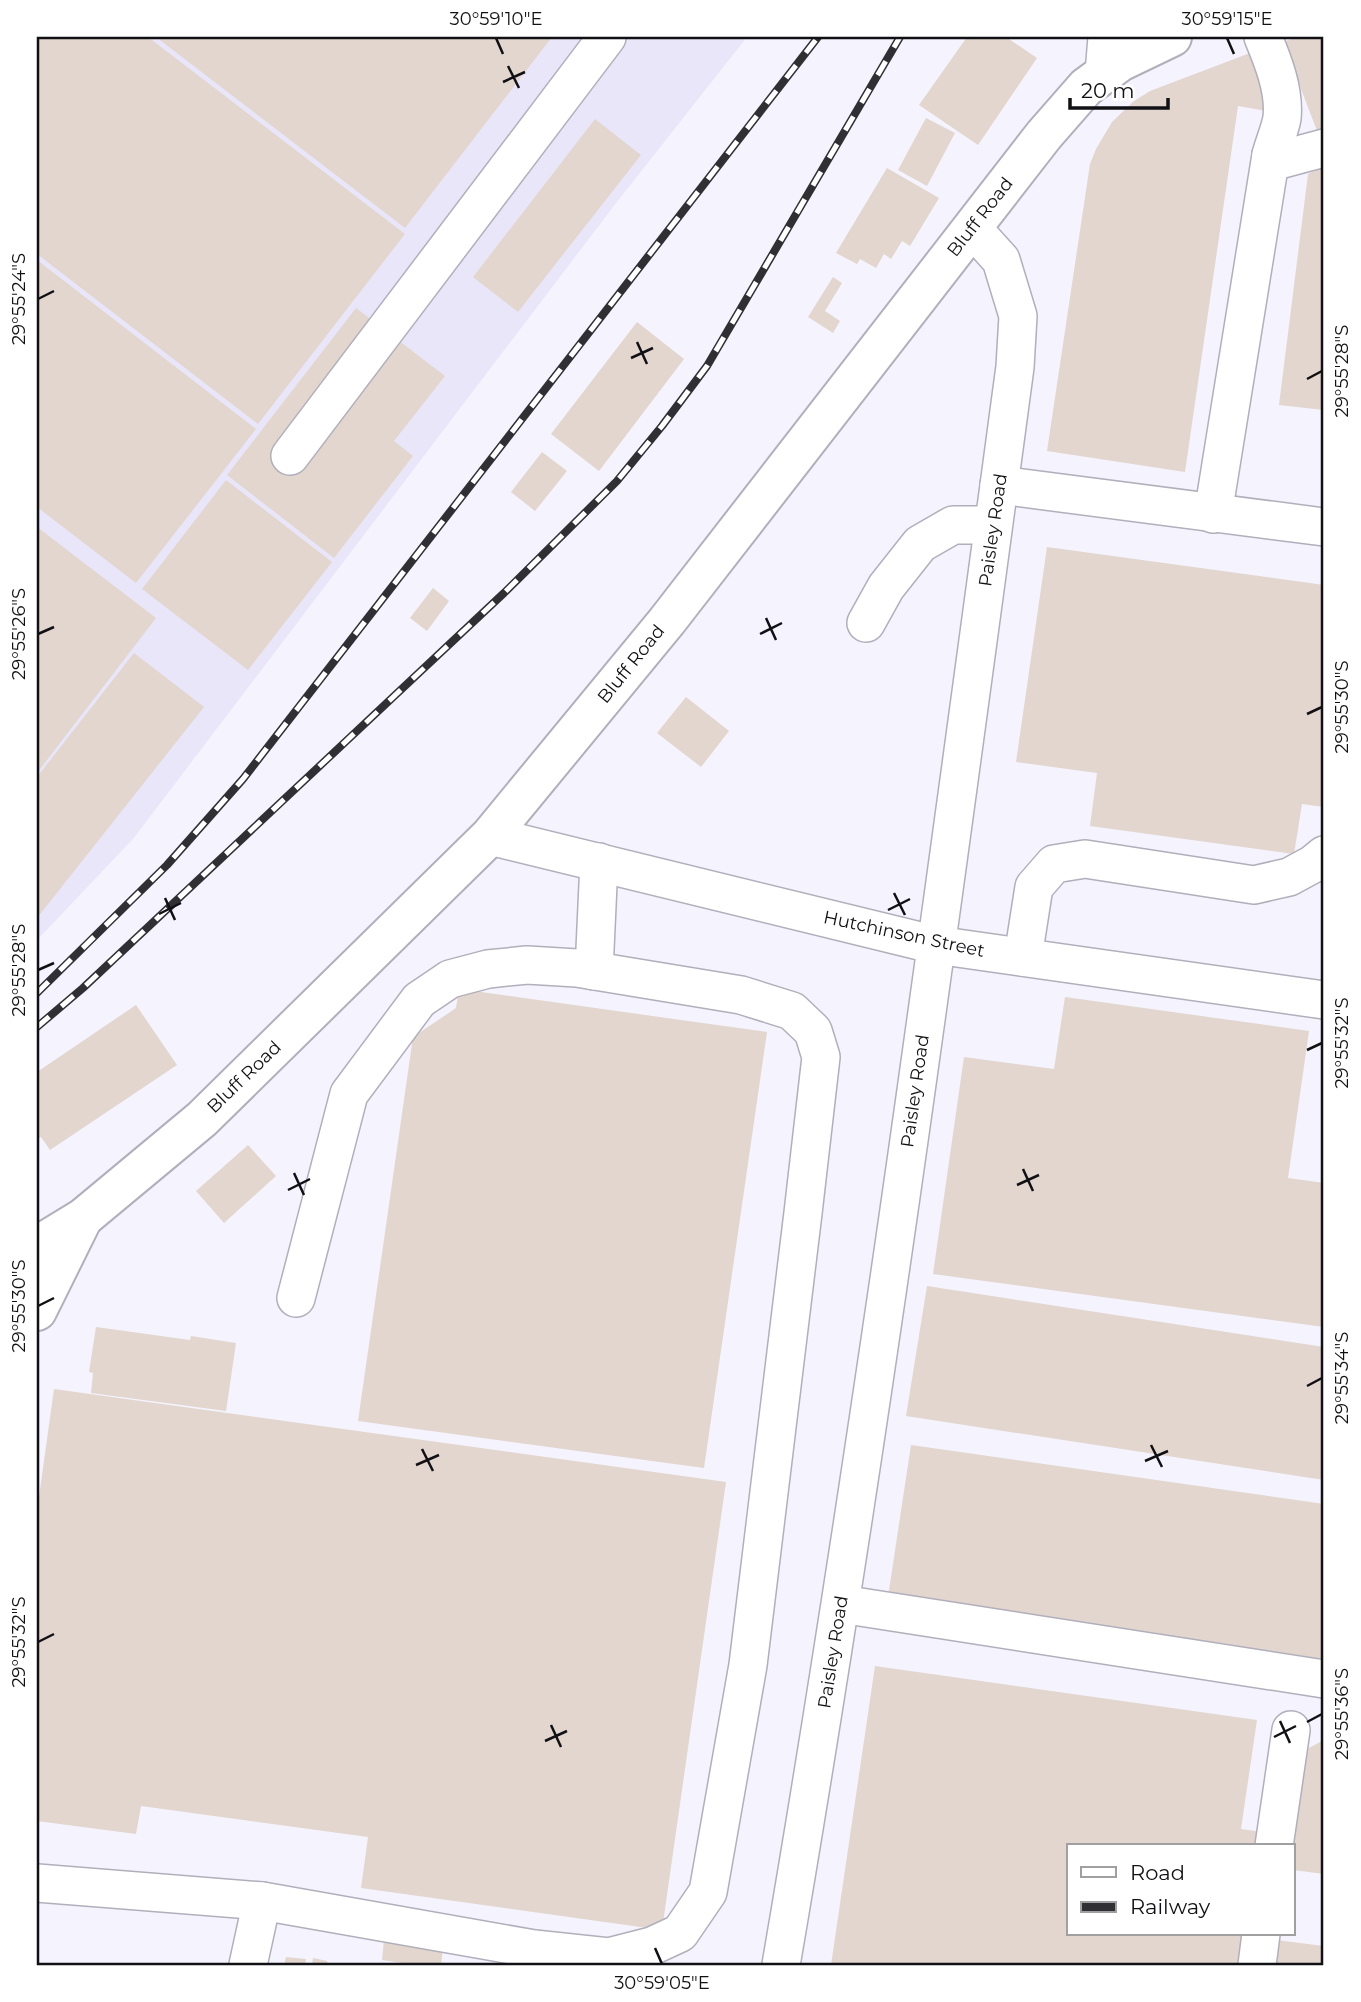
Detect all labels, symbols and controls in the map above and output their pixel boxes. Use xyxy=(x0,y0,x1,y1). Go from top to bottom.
text: 30°59'10"E xyxy=(450,8,542,30)
text: 30°59'15"E xyxy=(1181,8,1273,30)
scale bar xyxy=(1070,66,1168,110)
text: 20 m xyxy=(1081,78,1135,103)
street label: Bluff Road xyxy=(942,173,1018,261)
text: 29°55'24"S xyxy=(8,253,30,345)
text: 29°55'28"S xyxy=(1331,325,1353,417)
street label: Paisley Road xyxy=(974,472,1012,588)
text: 29°55'26"S xyxy=(8,588,30,680)
street label: Bluff Road xyxy=(593,620,669,708)
text: 29°55'30"S xyxy=(1331,660,1353,754)
street label: Hutchinson Street xyxy=(821,906,987,962)
text: 29°55'28"S xyxy=(8,924,30,1016)
text: 29°55'32"S xyxy=(1331,997,1353,1089)
street label: Paisley Road xyxy=(896,1033,934,1149)
street label: Bluff Road xyxy=(202,1036,286,1118)
text: 29°55'30"S xyxy=(8,1259,30,1353)
text: 29°55'34"S xyxy=(1331,1332,1353,1424)
street label: Paisley Road xyxy=(813,1594,853,1710)
text: 29°55'32"S xyxy=(8,1596,30,1688)
text: 29°55'36"S xyxy=(1331,1668,1353,1760)
legend xyxy=(1067,1844,1294,1936)
text: Road xyxy=(1130,1860,1185,1885)
text: Railway xyxy=(1130,1894,1211,1919)
text: 30°59'05"E xyxy=(614,1972,710,1994)

